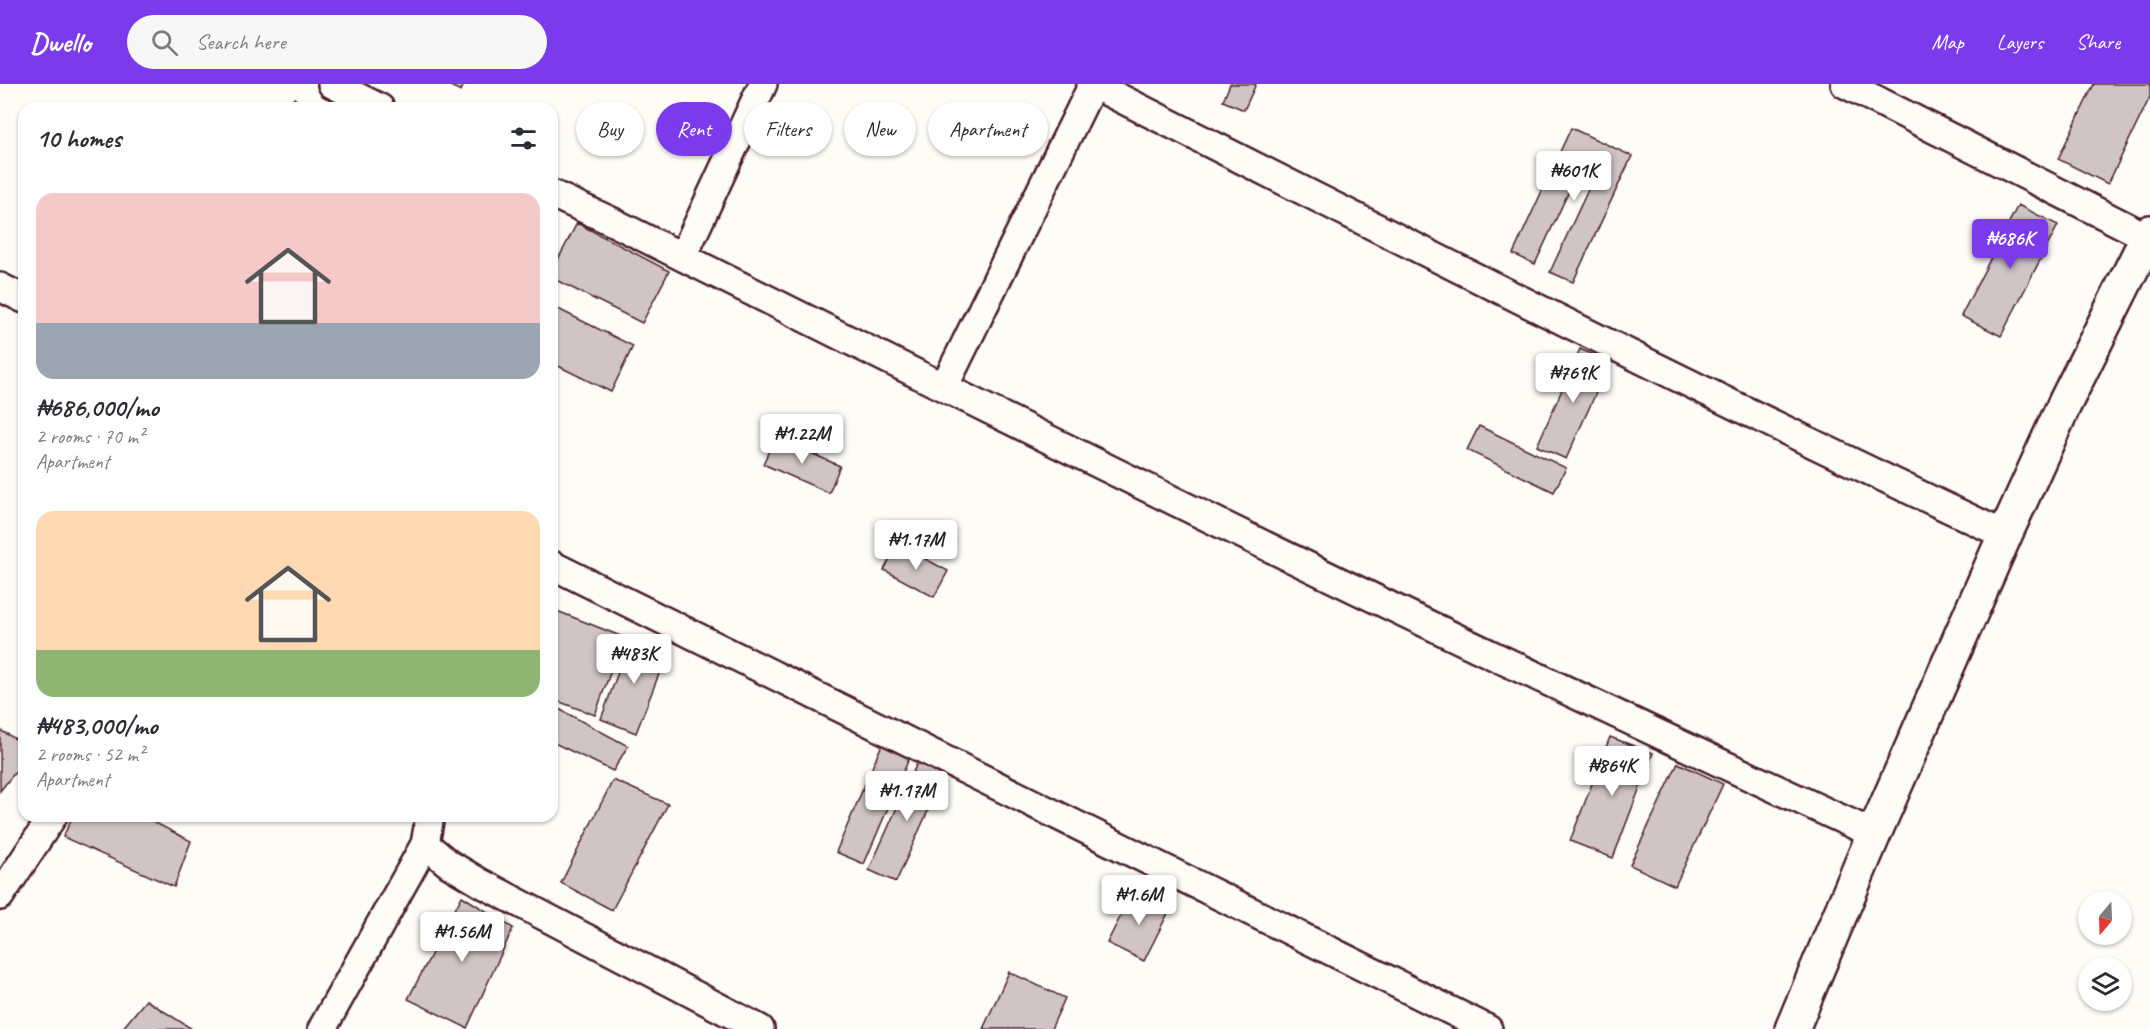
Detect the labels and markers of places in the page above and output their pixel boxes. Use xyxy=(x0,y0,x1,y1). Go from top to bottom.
pin: ₦601K xyxy=(1532,151,1616,202)
pin: ₦686K xyxy=(1968,219,2052,270)
pin: ₦769K xyxy=(1531,353,1615,404)
pin: ₦1.22M xyxy=(753,414,851,465)
pin: ₦1.17M xyxy=(867,520,965,571)
pin: ₦483K xyxy=(592,634,676,685)
pin: ₦864K xyxy=(1570,746,1654,797)
pin: ₦1.17M xyxy=(858,771,956,822)
pin: ₦1.6M xyxy=(1097,875,1181,926)
pin: ₦1.56M xyxy=(413,912,511,963)

